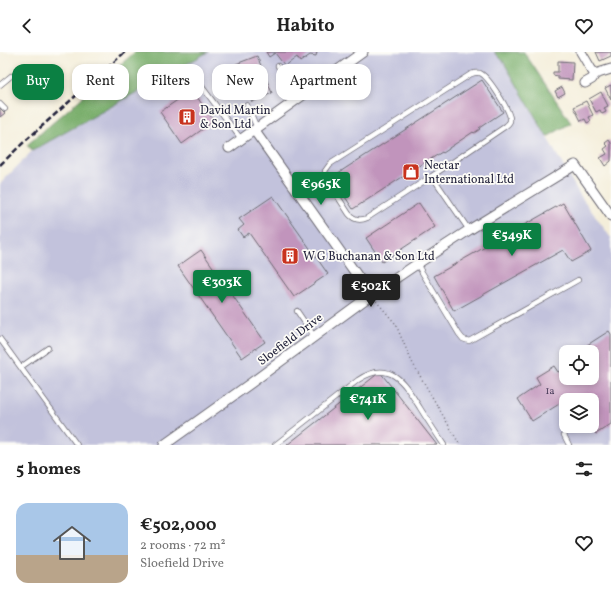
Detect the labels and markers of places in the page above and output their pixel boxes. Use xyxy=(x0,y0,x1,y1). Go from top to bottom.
place label: David Martin & Son Ltd xyxy=(200,103,271,133)
building icon: David Martin & Son Ltd xyxy=(177,107,197,127)
place label: Nectar International Ltd xyxy=(424,158,514,188)
shop icon: Nectar International Ltd xyxy=(401,162,421,182)
pin: €965K xyxy=(293,172,349,206)
pin: €549K xyxy=(484,223,540,257)
building icon: W G Buchanan & Son Ltd xyxy=(280,246,300,266)
place label: W G Buchanan & Son Ltd xyxy=(303,249,435,265)
pin: €303K xyxy=(194,270,250,304)
pin: €502K xyxy=(343,274,399,308)
pin: €741K xyxy=(340,387,396,421)

